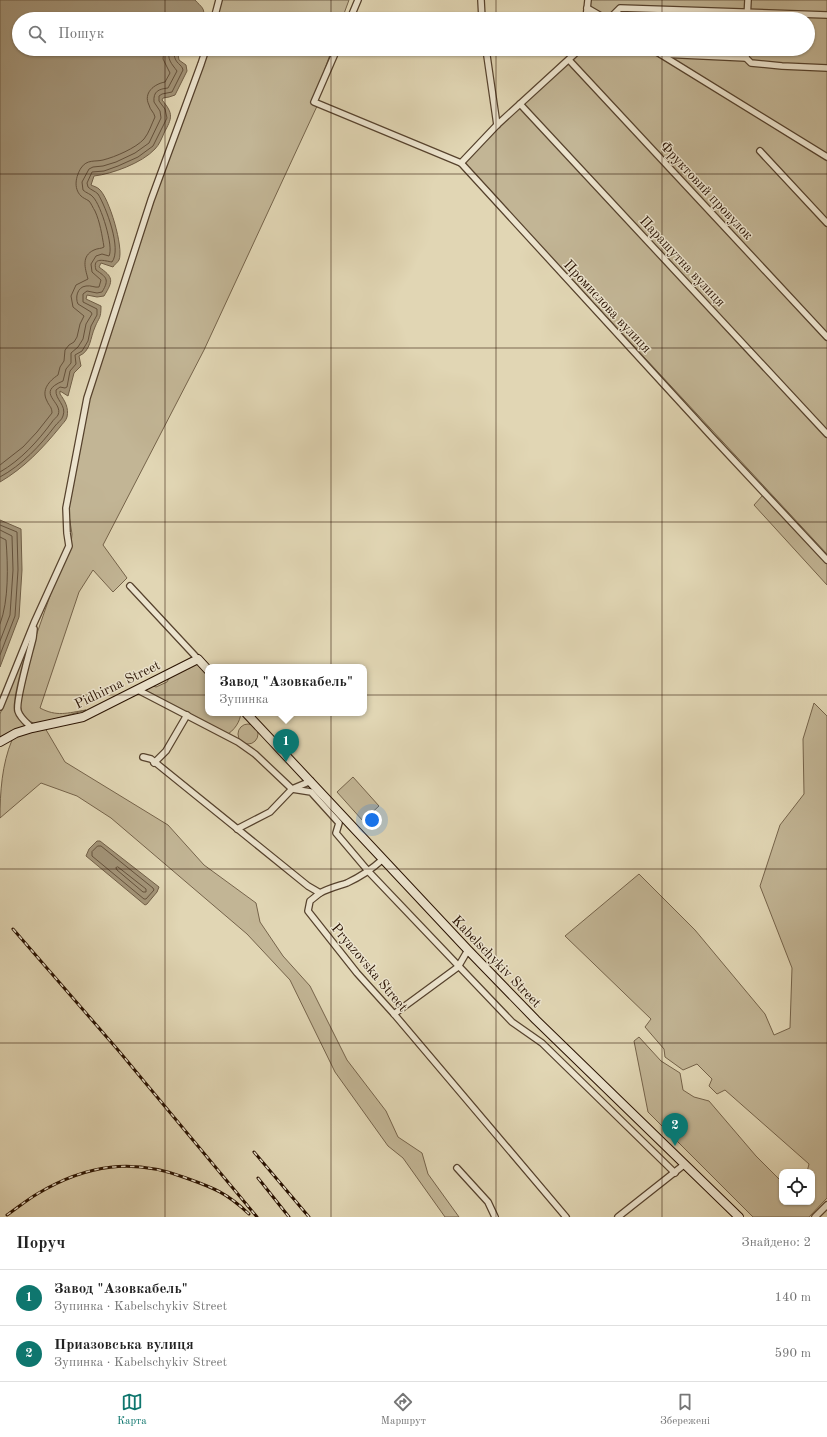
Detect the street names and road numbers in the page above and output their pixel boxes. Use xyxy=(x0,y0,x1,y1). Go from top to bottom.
street label: Фруктовий провулок xyxy=(657,139,755,242)
street label: Парашутна вулиця xyxy=(637,214,728,310)
street label: Промислова вулиця xyxy=(561,258,654,356)
street label: Pidhirna Street xyxy=(72,658,162,712)
street label: Kabelschykiv Street xyxy=(449,913,544,1010)
street label: Pryazovska Street xyxy=(328,921,410,1014)

